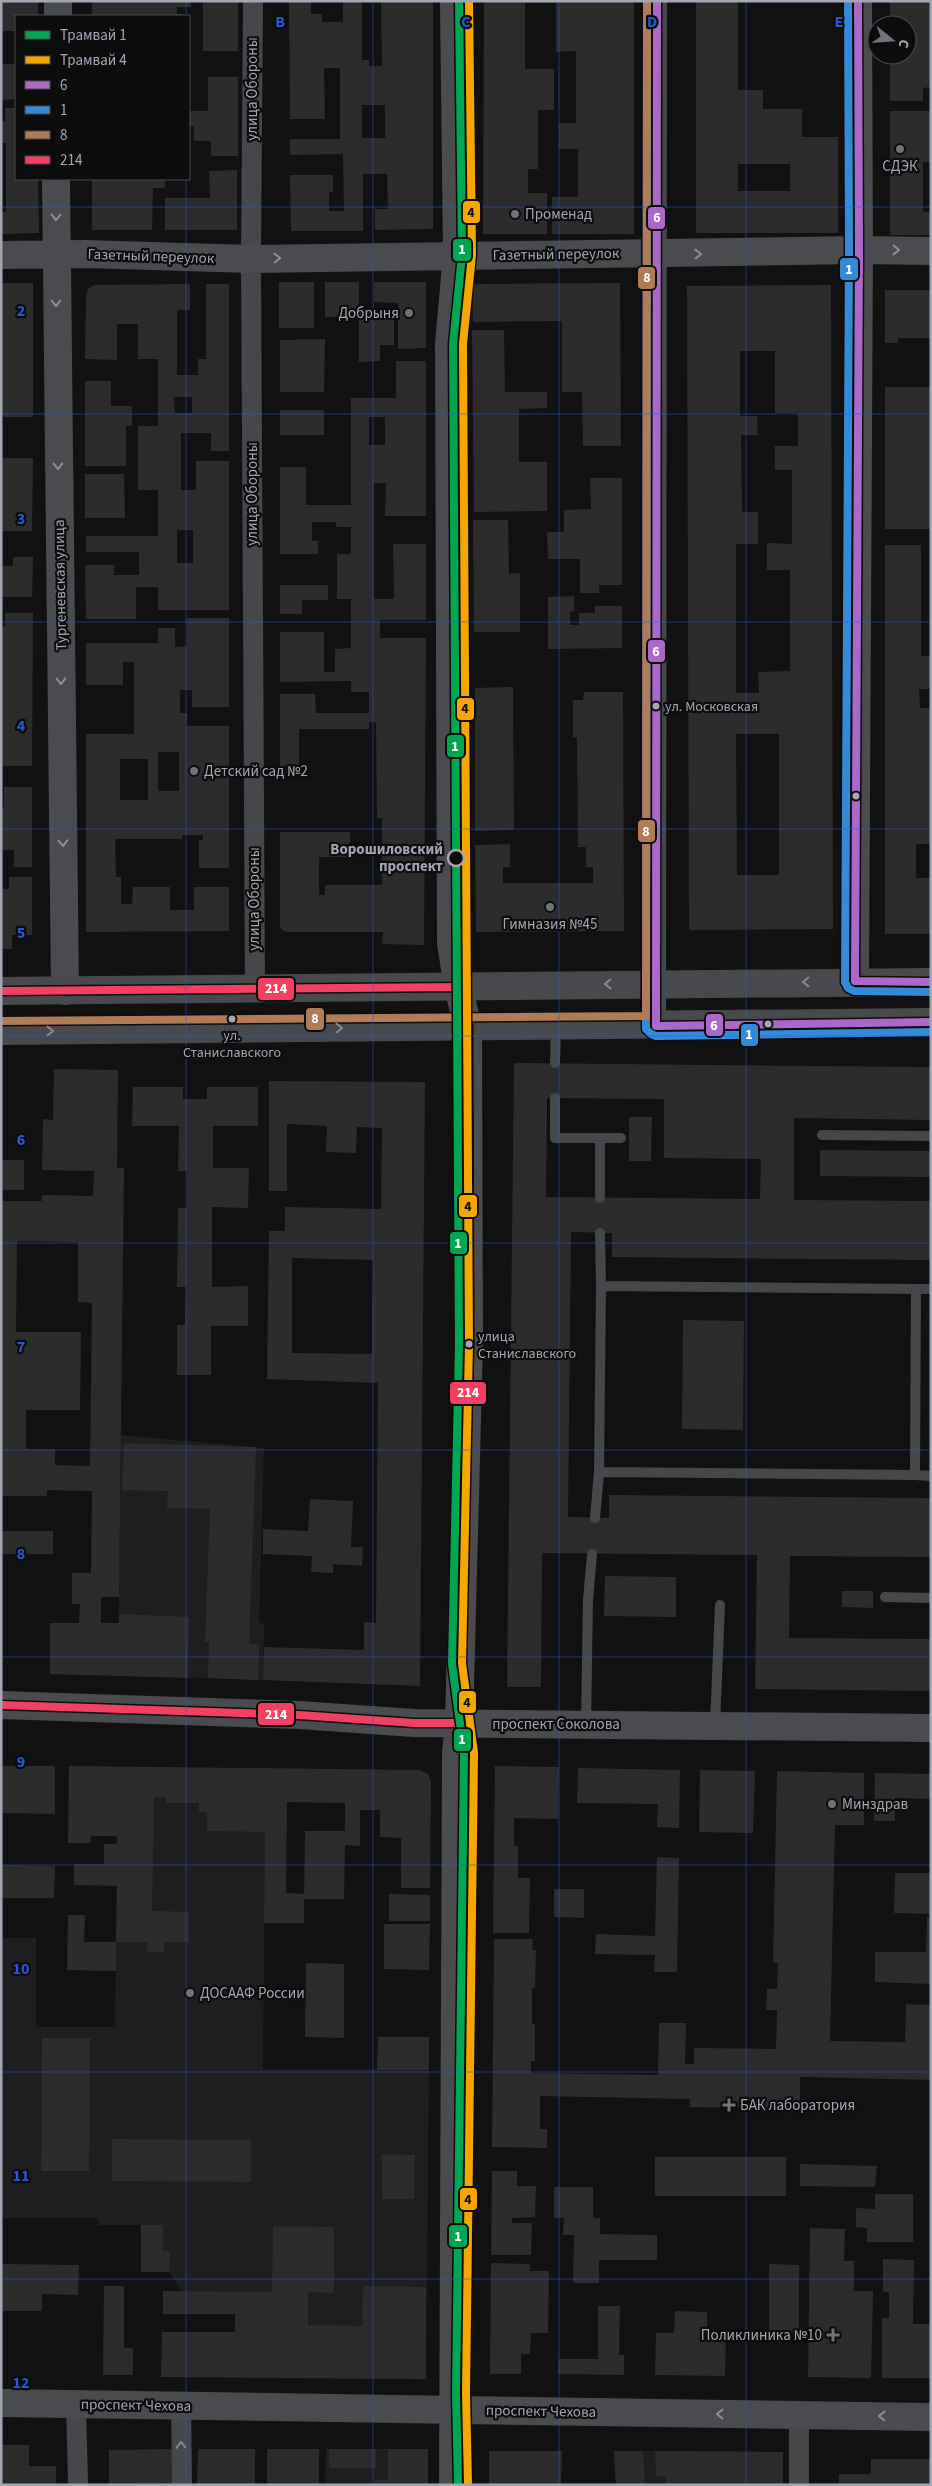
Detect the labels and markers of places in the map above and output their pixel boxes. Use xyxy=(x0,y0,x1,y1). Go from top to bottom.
marker: СДЭК xyxy=(894,143,906,155)
place label: СДЭК xyxy=(882,156,918,177)
place label: Променад xyxy=(525,204,592,225)
marker: Променад xyxy=(509,208,521,220)
place label: Добрыня xyxy=(338,303,399,324)
marker: Добрыня xyxy=(403,307,415,319)
place label: ул. Московская xyxy=(665,697,758,717)
marker: ул. Московская xyxy=(651,701,661,711)
place label: Детский сад №2 xyxy=(204,761,308,782)
marker: Детский сад №2 xyxy=(188,765,200,777)
unlabelled marker xyxy=(851,791,861,801)
place label: Ворошиловский проспект xyxy=(330,839,443,877)
marker: Ворошиловский проспект xyxy=(447,849,465,867)
marker: Гимназия №45 xyxy=(544,901,556,913)
place label: Гимназия №45 xyxy=(503,914,597,935)
marker: ул. Станиславского xyxy=(227,1014,237,1024)
unlabelled marker xyxy=(763,1019,773,1029)
place label: ул. Станиславского xyxy=(183,1026,281,1063)
place label: улица Станиславского xyxy=(478,1327,576,1364)
marker: улица Станиславского xyxy=(464,1339,474,1349)
place label: Минздрав xyxy=(842,1794,908,1815)
marker: Минздрав xyxy=(826,1798,838,1810)
place label: ДОСААФ России xyxy=(200,1983,305,2004)
marker: ДОСААФ России xyxy=(184,1987,196,1999)
place label: БАК лаборатория xyxy=(740,2095,855,2116)
marker: БАК лаборатория xyxy=(722,2098,736,2112)
place label: Поликлиника №10 xyxy=(701,2325,822,2346)
marker: Поликлиника №10 xyxy=(826,2328,840,2342)

